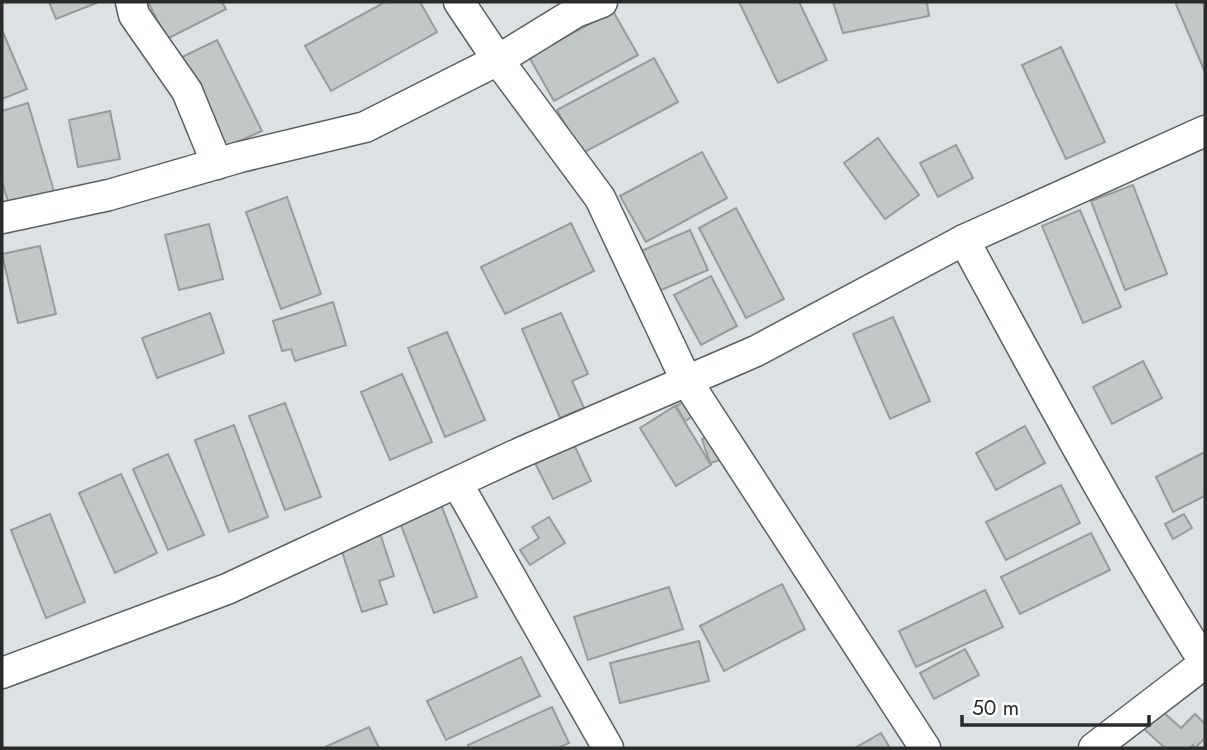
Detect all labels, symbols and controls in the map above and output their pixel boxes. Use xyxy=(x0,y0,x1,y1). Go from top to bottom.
scale bar xyxy=(962,684,1149,728)
text: 50 m xyxy=(972,693,1019,723)

